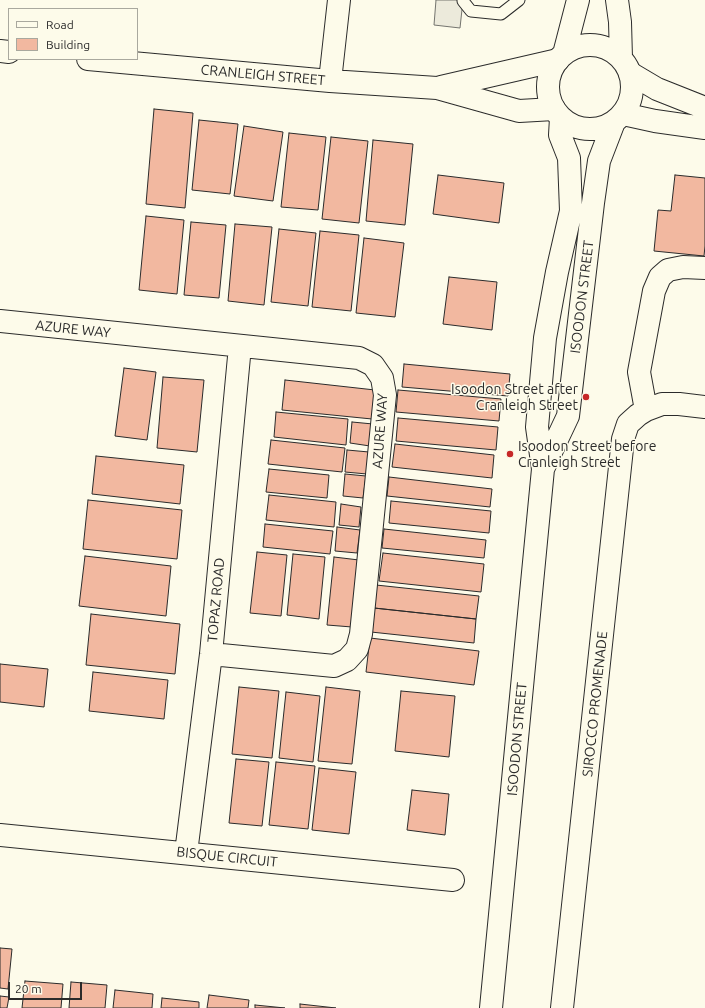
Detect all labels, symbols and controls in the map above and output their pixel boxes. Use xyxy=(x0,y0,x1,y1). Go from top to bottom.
legend xyxy=(8,8,138,60)
text: Road xyxy=(46,18,74,31)
text: Building xyxy=(46,38,90,51)
street label: CRANLEIGH STREET xyxy=(200,61,326,89)
street label: ISOODON STREET xyxy=(567,239,597,355)
street label: AZURE WAY xyxy=(35,317,111,341)
place label: Isoodon Street after Cranleigh Street xyxy=(451,381,578,414)
marker: Isoodon Street after Cranleigh Street xyxy=(581,392,591,402)
street label: AZURE WAY xyxy=(369,393,391,469)
place label: Isoodon Street before Cranleigh Street xyxy=(518,438,656,470)
marker: Isoodon Street before Cranleigh Street xyxy=(505,449,515,459)
street label: TOPAZ ROAD xyxy=(204,557,228,643)
street label: SIROCCO PROMENADE xyxy=(579,630,611,778)
street label: ISOODON STREET xyxy=(504,682,530,796)
street label: BISQUE CIRCUIT xyxy=(176,843,278,871)
scale bar xyxy=(10,974,84,1000)
text: 20 m xyxy=(15,982,42,995)

